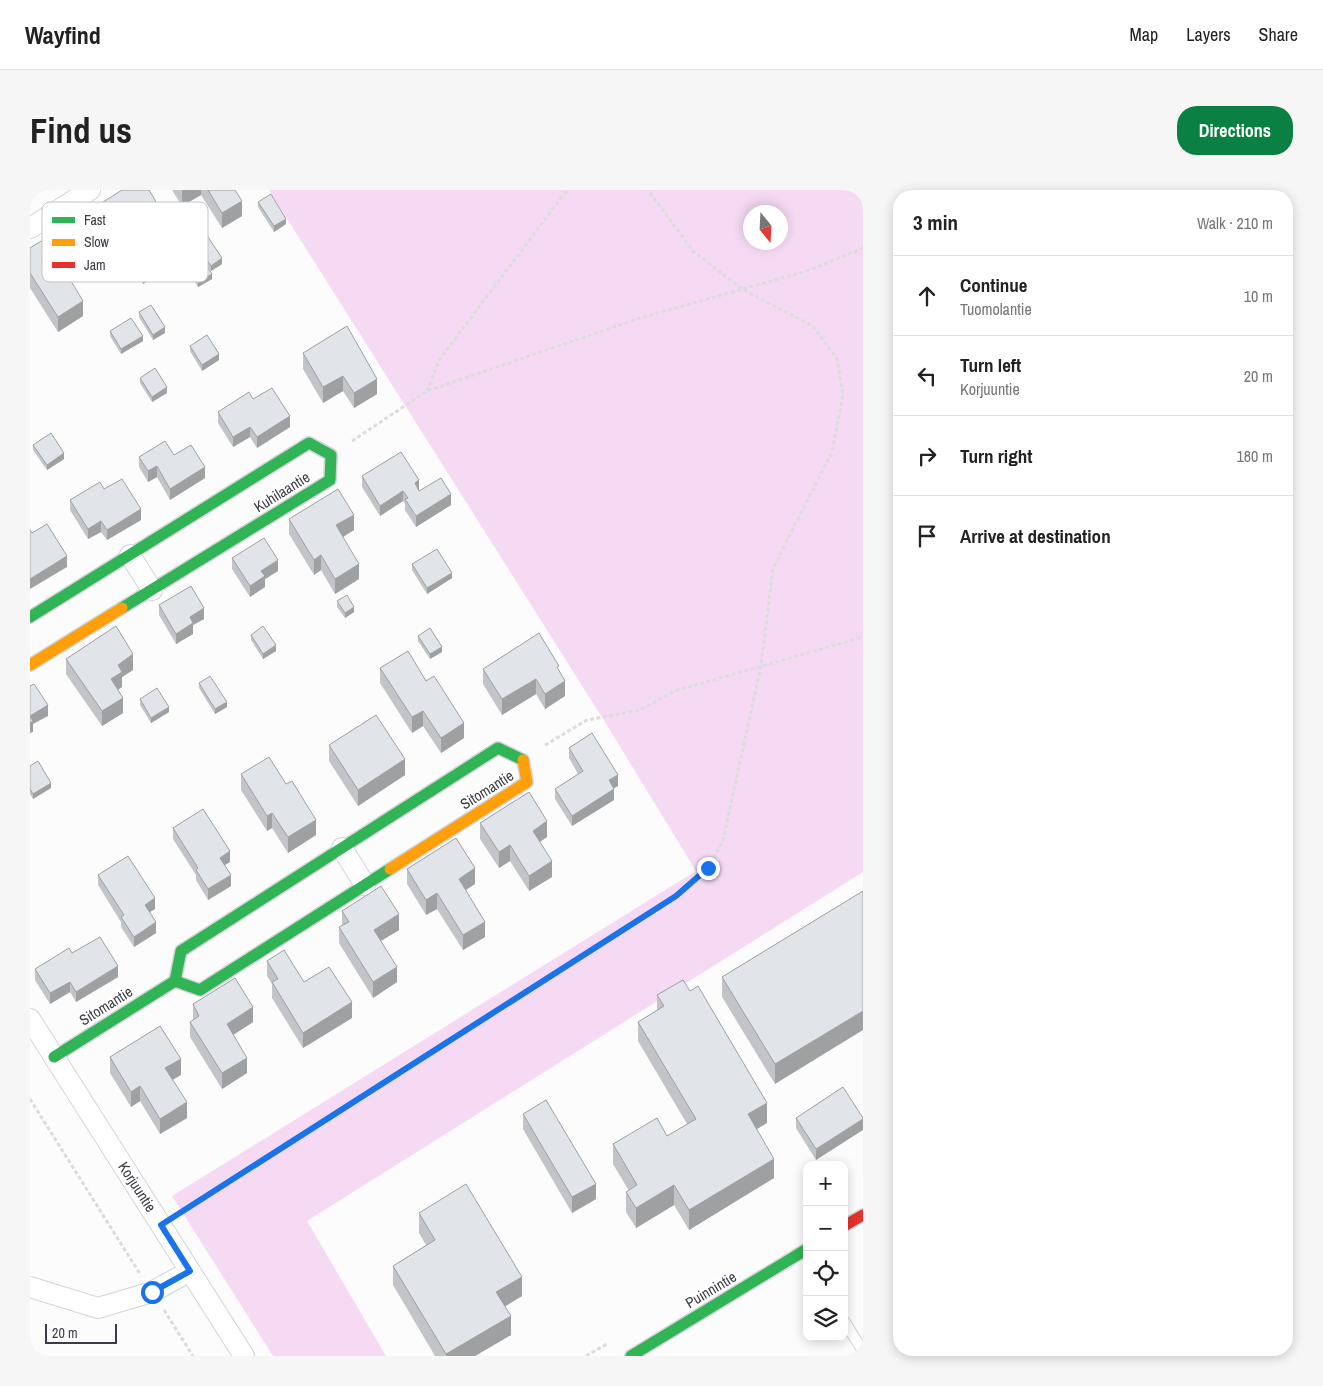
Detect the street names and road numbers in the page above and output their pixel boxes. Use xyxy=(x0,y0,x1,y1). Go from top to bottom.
street label: Kuhilaantie xyxy=(250,466,314,517)
street label: Sitomantie xyxy=(456,765,518,814)
street label: Sitomantie xyxy=(75,981,137,1030)
street label: Korjuuntie xyxy=(113,1157,162,1216)
street label: Puinnintie xyxy=(681,1266,740,1313)

